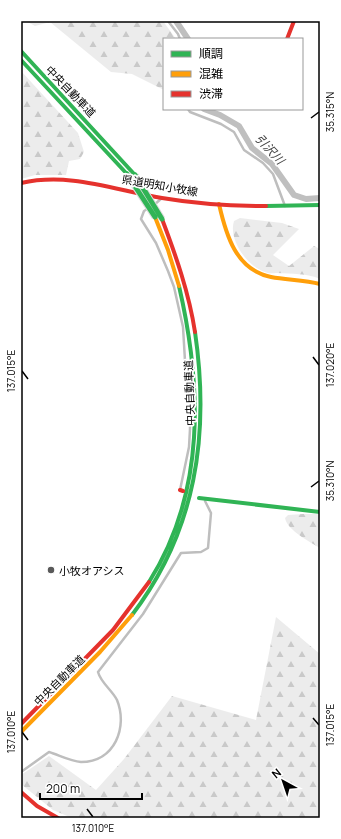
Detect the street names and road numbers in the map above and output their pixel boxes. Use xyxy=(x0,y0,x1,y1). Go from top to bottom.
street label: 中央自動車道 xyxy=(43,62,99,120)
street label: 県道明知小牧線 xyxy=(121,171,199,199)
street label: 中央自動車道 xyxy=(180,360,198,426)
street label: 中央自動車道 xyxy=(30,651,88,709)

